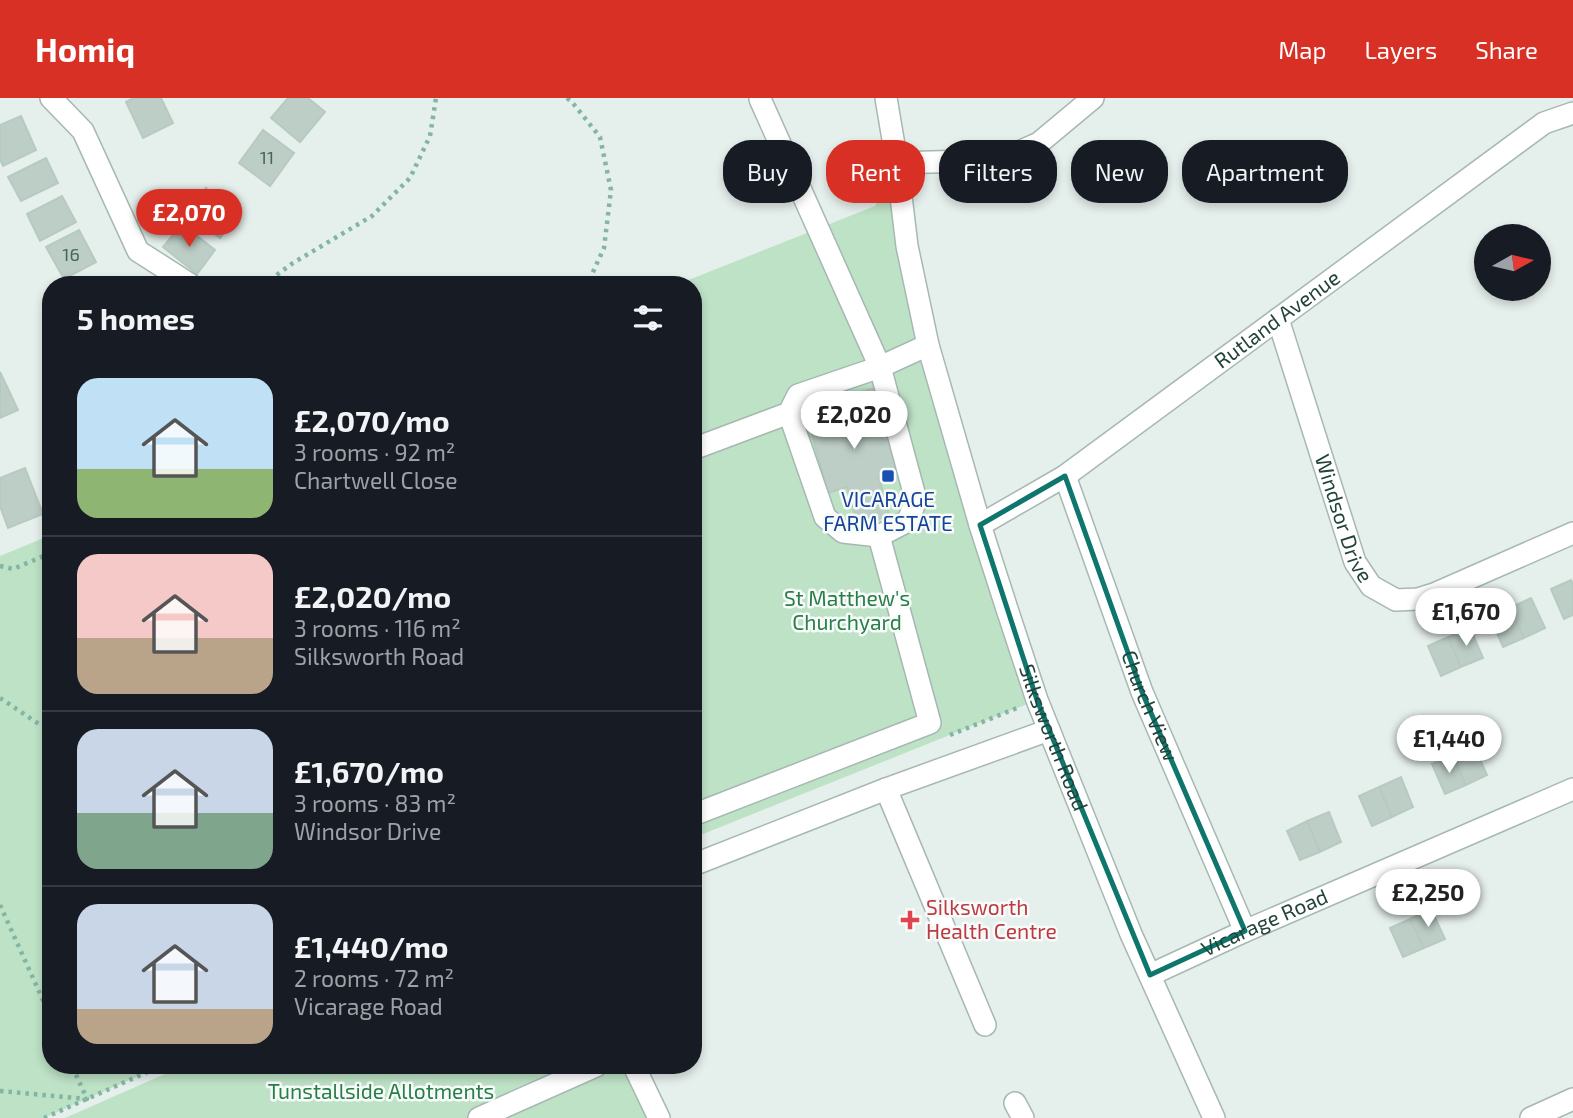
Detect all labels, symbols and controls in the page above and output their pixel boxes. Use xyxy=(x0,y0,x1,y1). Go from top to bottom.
text: Homiq xyxy=(35,29,135,69)
text: Map xyxy=(1278,35,1326,64)
text: Layers xyxy=(1364,35,1437,64)
text: Share xyxy=(1475,35,1538,64)
chip: Buy xyxy=(723,140,812,203)
chip: Rent xyxy=(826,140,925,203)
chip: Filters xyxy=(939,140,1057,203)
chip: New xyxy=(1071,140,1168,203)
chip: Apartment xyxy=(1182,140,1348,203)
house number: 11 xyxy=(260,146,274,168)
pin: £2,070 xyxy=(132,190,246,249)
text: £2,070 xyxy=(152,198,226,226)
north arrow xyxy=(1474,224,1550,301)
map controls xyxy=(1474,224,1551,301)
house number: 16 xyxy=(62,243,80,265)
street label: Rutland Avenue xyxy=(1209,264,1344,373)
icon: filters xyxy=(629,299,667,337)
text: 5 homes xyxy=(77,300,195,336)
pin: £2,020 xyxy=(797,392,911,451)
text: £2,020 xyxy=(817,400,891,428)
text: £2,070/mo xyxy=(294,402,450,438)
icon: home xyxy=(133,406,217,490)
text: 3 rooms · 92 m² xyxy=(294,438,455,466)
street label: Windsor Drive xyxy=(1311,451,1379,587)
text: Chartwell Close xyxy=(294,466,458,494)
marker: VICARAGE FARM ESTATE xyxy=(880,468,896,484)
place label: VICARAGE FARM ESTATE xyxy=(823,486,953,535)
text: £2,020/mo xyxy=(294,578,451,614)
icon: home xyxy=(133,582,217,666)
park label: St Matthew's Churchyard xyxy=(784,585,910,634)
pin: £1,670 xyxy=(1409,588,1523,648)
text: £1,670 xyxy=(1431,597,1501,625)
text: 3 rooms · 116 m² xyxy=(294,614,461,642)
text: Silksworth Road xyxy=(294,642,464,670)
street label: Church View xyxy=(1117,647,1184,765)
street label: Silksworth Road xyxy=(1015,661,1094,814)
pin: £1,440 xyxy=(1392,716,1506,775)
text: £1,440 xyxy=(1413,724,1485,752)
text: £1,670/mo xyxy=(294,753,444,789)
icon: home xyxy=(133,757,217,841)
text: 3 rooms · 83 m² xyxy=(294,789,456,817)
text: Windsor Drive xyxy=(294,817,441,845)
pin: £2,250 xyxy=(1371,870,1485,929)
text: £2,250 xyxy=(1392,878,1464,906)
street label: Vicarage Road xyxy=(1197,883,1331,961)
place label: Silksworth Health Centre xyxy=(926,894,1057,943)
marker: Silksworth Health Centre xyxy=(900,910,920,930)
text: £1,440/mo xyxy=(294,928,449,964)
icon: home xyxy=(133,932,217,1016)
text: 2 rooms · 72 m² xyxy=(294,964,454,992)
text: Vicarage Road xyxy=(294,992,443,1020)
park label: Tunstallside Allotments xyxy=(268,1078,494,1103)

